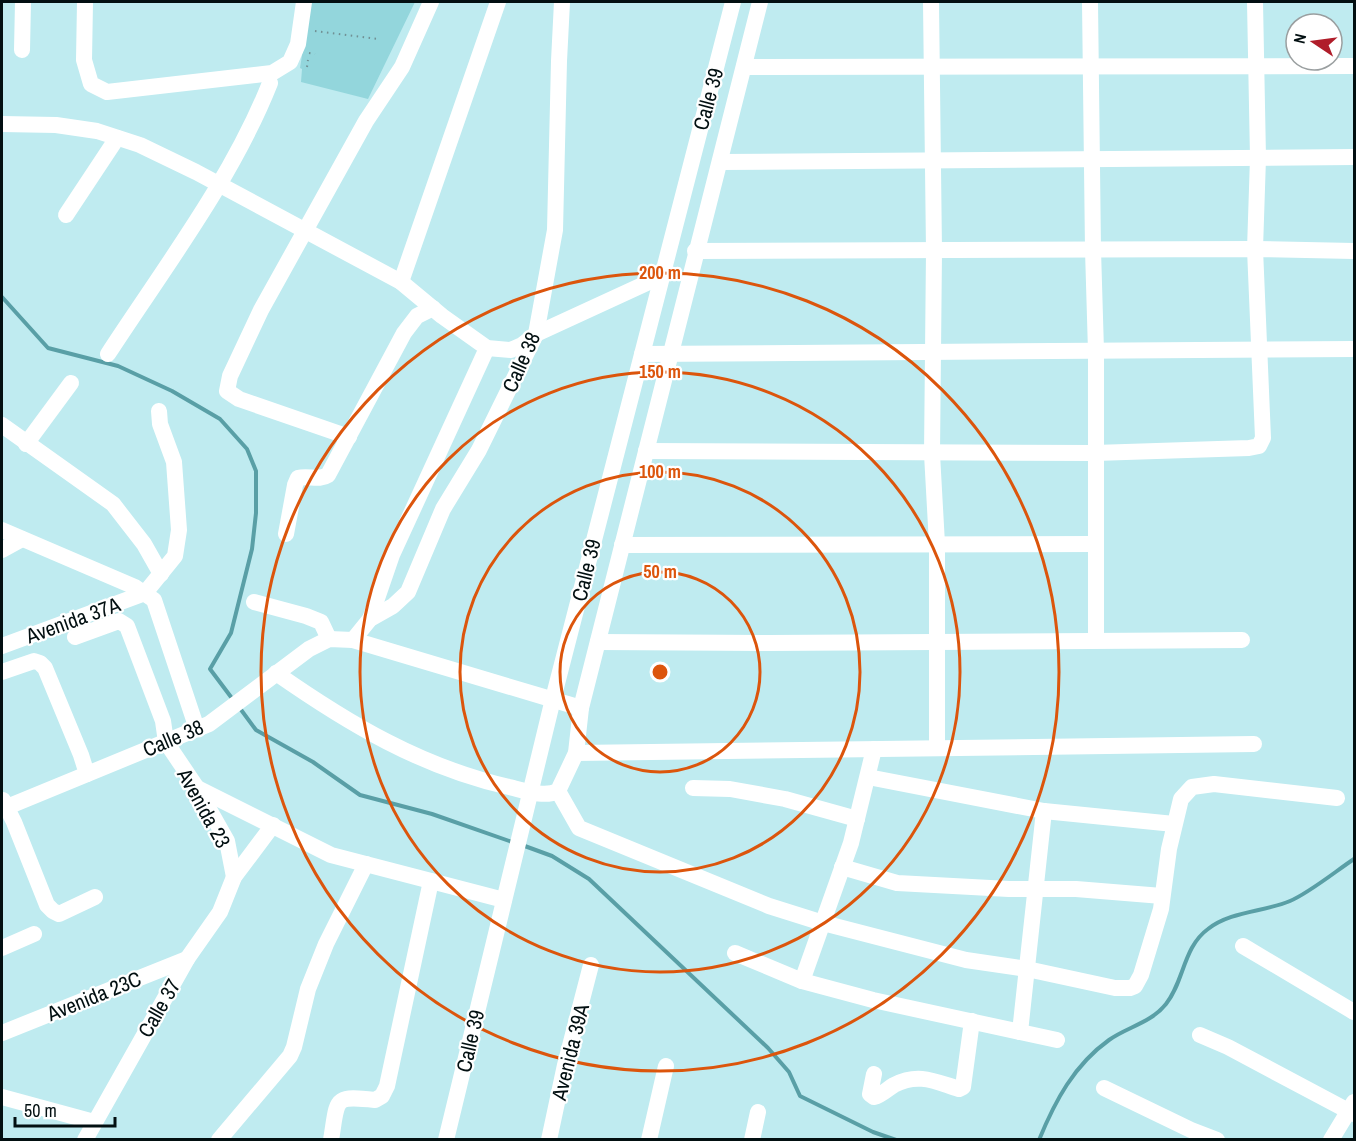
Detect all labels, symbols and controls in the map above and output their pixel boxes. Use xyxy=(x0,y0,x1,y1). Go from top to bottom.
north arrow xyxy=(1284,12,1344,72)
text: N xyxy=(1288,32,1311,46)
street label: Calle 39 xyxy=(686,65,730,133)
text: 200 m xyxy=(639,260,681,285)
street label: Calle 38 xyxy=(495,327,547,397)
text: 150 m xyxy=(639,359,681,384)
text: 100 m xyxy=(639,459,681,484)
street label: Calle 39 xyxy=(564,536,608,604)
text: 50 m xyxy=(643,559,677,584)
street label: Avenida 37A xyxy=(21,589,125,651)
centre of rings xyxy=(650,662,670,682)
street label: Calle 38 xyxy=(138,712,208,764)
street label: Avenida 23 xyxy=(170,762,238,853)
street label: Avenida 23C xyxy=(42,964,145,1028)
street label: Calle 37 xyxy=(131,973,187,1043)
street label: Avenida 39A xyxy=(544,1000,596,1104)
street label: Calle 39 xyxy=(449,1007,491,1075)
scale bar xyxy=(15,1090,116,1128)
text: 50 m xyxy=(24,1098,57,1123)

